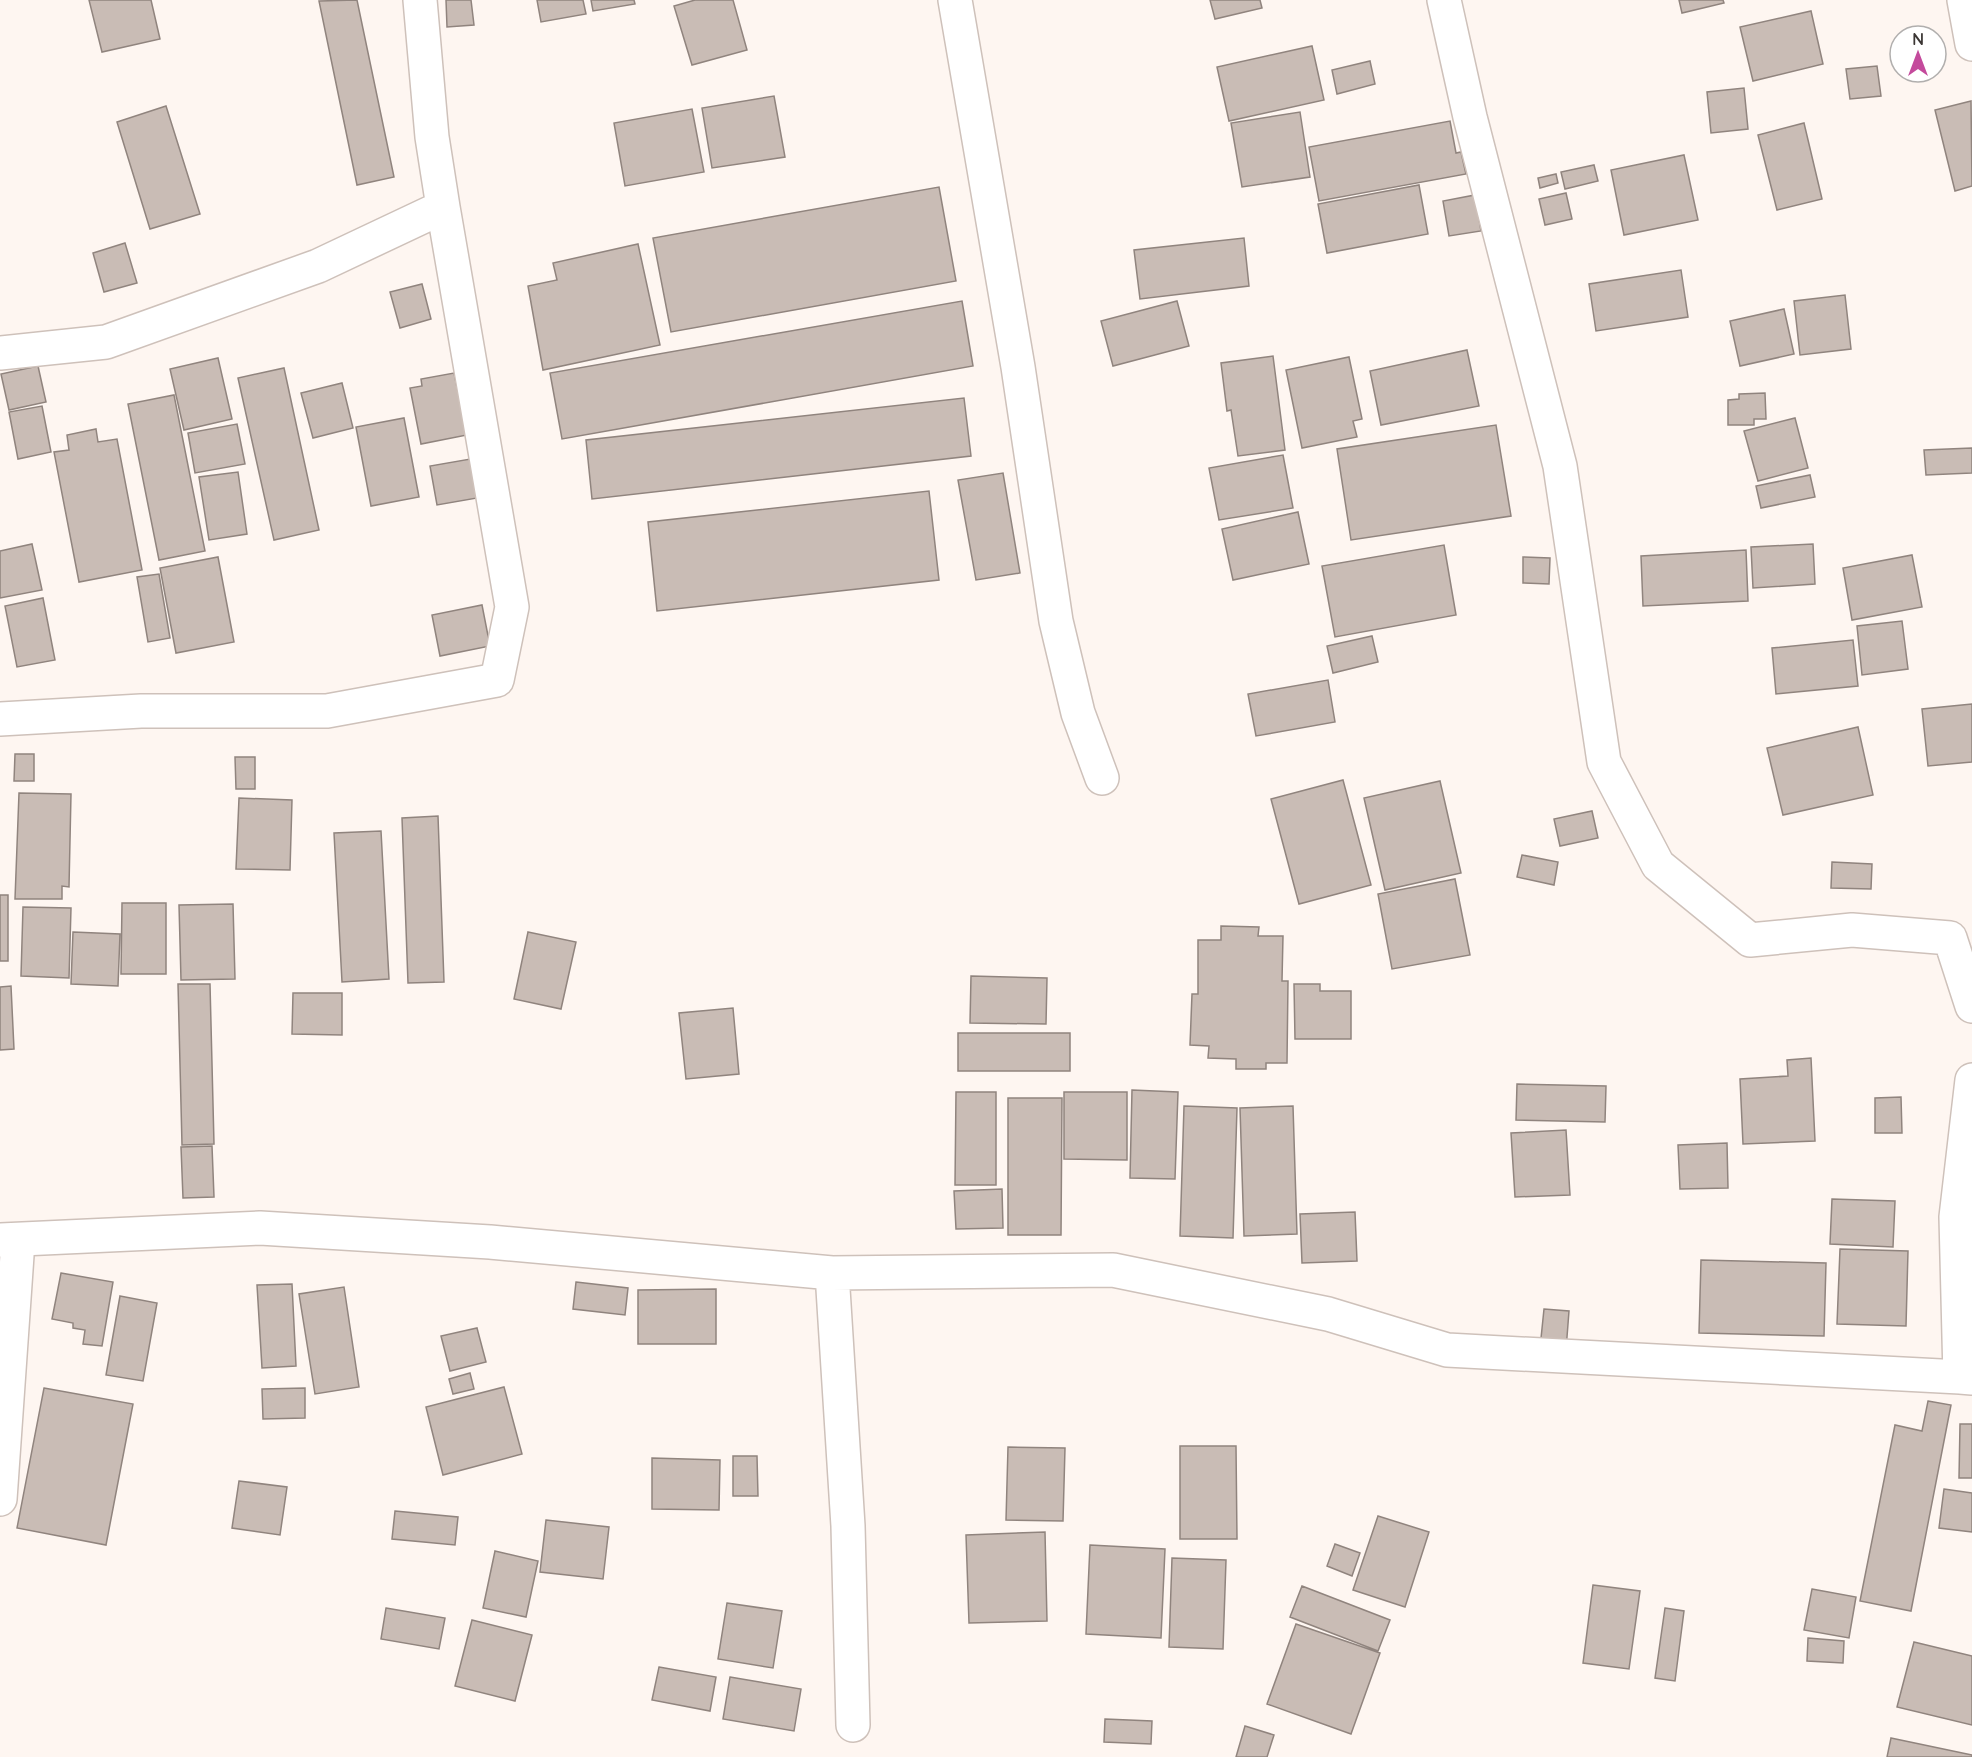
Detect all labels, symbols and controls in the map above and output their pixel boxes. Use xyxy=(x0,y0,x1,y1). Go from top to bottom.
north arrow xyxy=(1888,24,1948,84)
text: N xyxy=(1912,29,1924,49)

